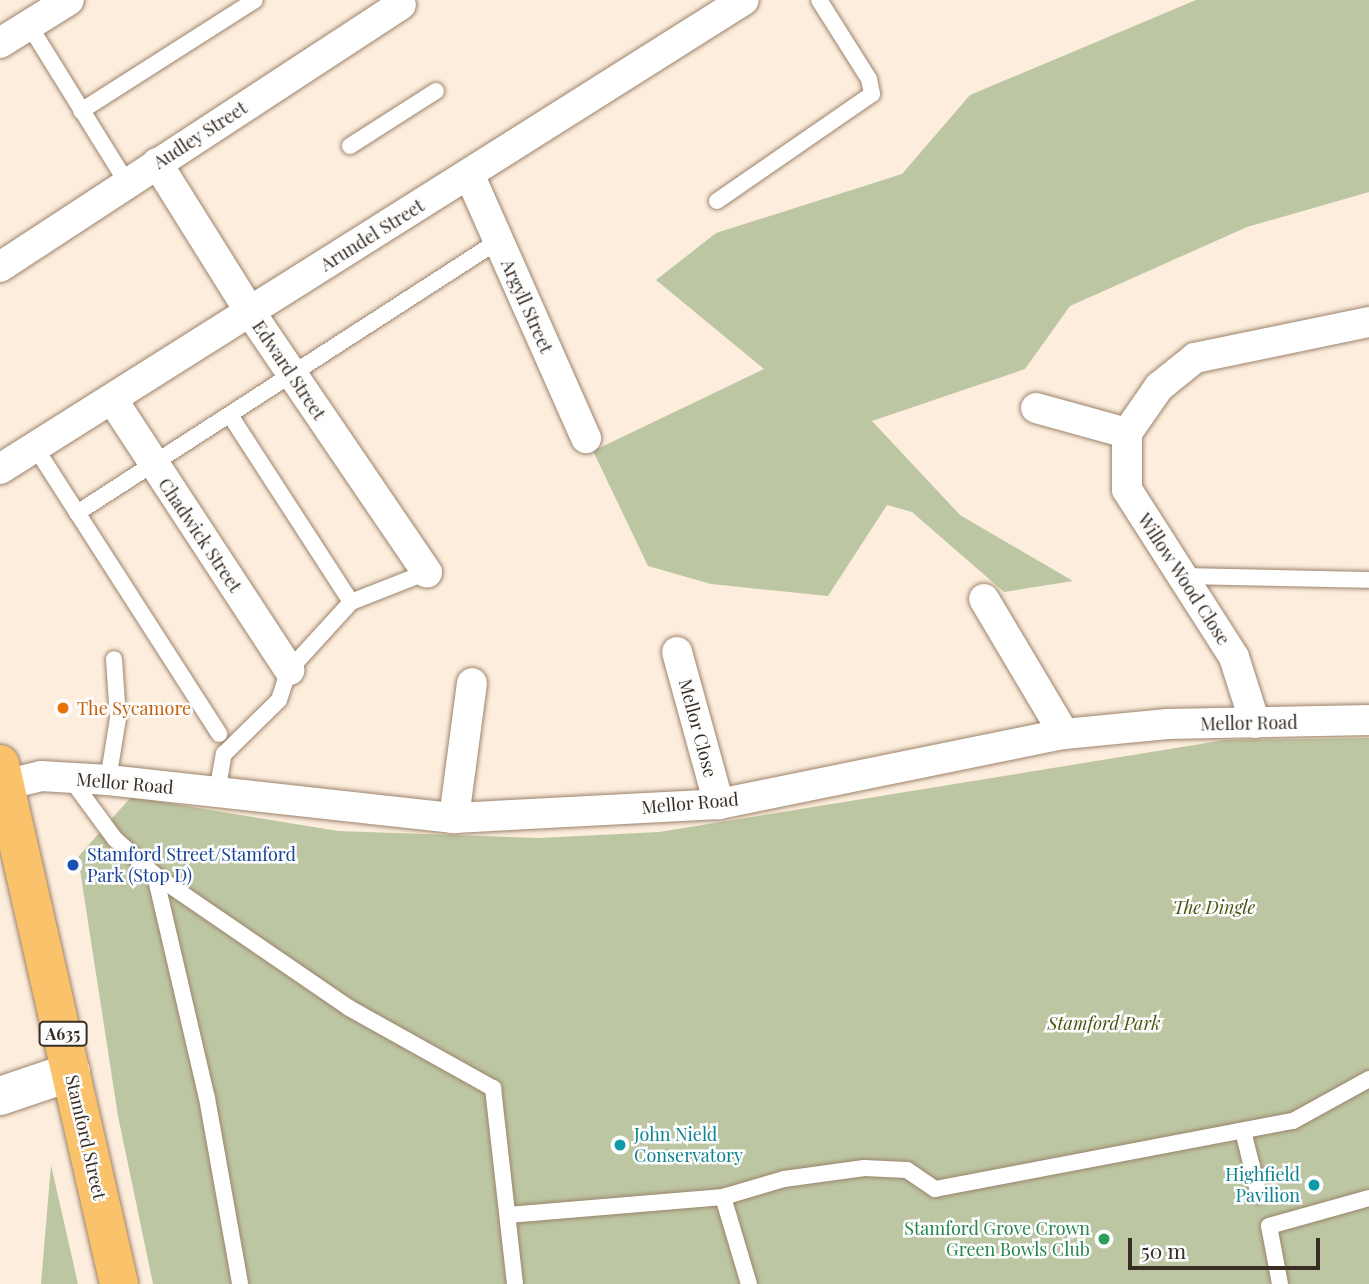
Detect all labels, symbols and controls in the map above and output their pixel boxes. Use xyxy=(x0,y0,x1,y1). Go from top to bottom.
street label: Audley Street xyxy=(149,97,251,173)
street label: Arundel Street xyxy=(316,195,428,275)
street label: Argyll Street xyxy=(497,256,557,356)
street label: Edward Street xyxy=(248,316,330,424)
street label: Chadwick Street xyxy=(154,474,246,596)
street label: Willow Wood Close xyxy=(1133,509,1235,649)
street label: Mellor Close xyxy=(674,676,722,780)
place label: The Sycamore xyxy=(77,697,191,719)
marker: The Sycamore xyxy=(55,700,71,716)
street label: Mellor Road xyxy=(1200,711,1298,735)
street label: Mellor Road xyxy=(75,768,175,798)
street label: Mellor Road xyxy=(640,788,740,818)
place label: Stamford Street/Stamford Park (Stop D) xyxy=(87,844,296,886)
marker: Stamford Street/Stamford Park (Stop D) xyxy=(65,857,81,873)
park label: The Dingle xyxy=(1173,896,1255,918)
park label: Stamford Park xyxy=(1048,1012,1160,1034)
road number: A635 xyxy=(38,1022,88,1046)
street label: Stamford Street xyxy=(61,1072,111,1202)
place label: John Nield Conservatory xyxy=(634,1124,743,1166)
marker: John Nield Conservatory xyxy=(612,1137,628,1153)
place label: Highfield Pavilion xyxy=(1225,1164,1300,1206)
marker: Highfield Pavilion xyxy=(1306,1177,1322,1193)
place label: Stamford Grove Crown Green Bowls Club xyxy=(904,1218,1090,1260)
scale bar xyxy=(1131,1224,1324,1268)
marker: Stamford Grove Crown Green Bowls Club xyxy=(1096,1231,1112,1247)
text: 50 m xyxy=(1141,1236,1186,1264)

